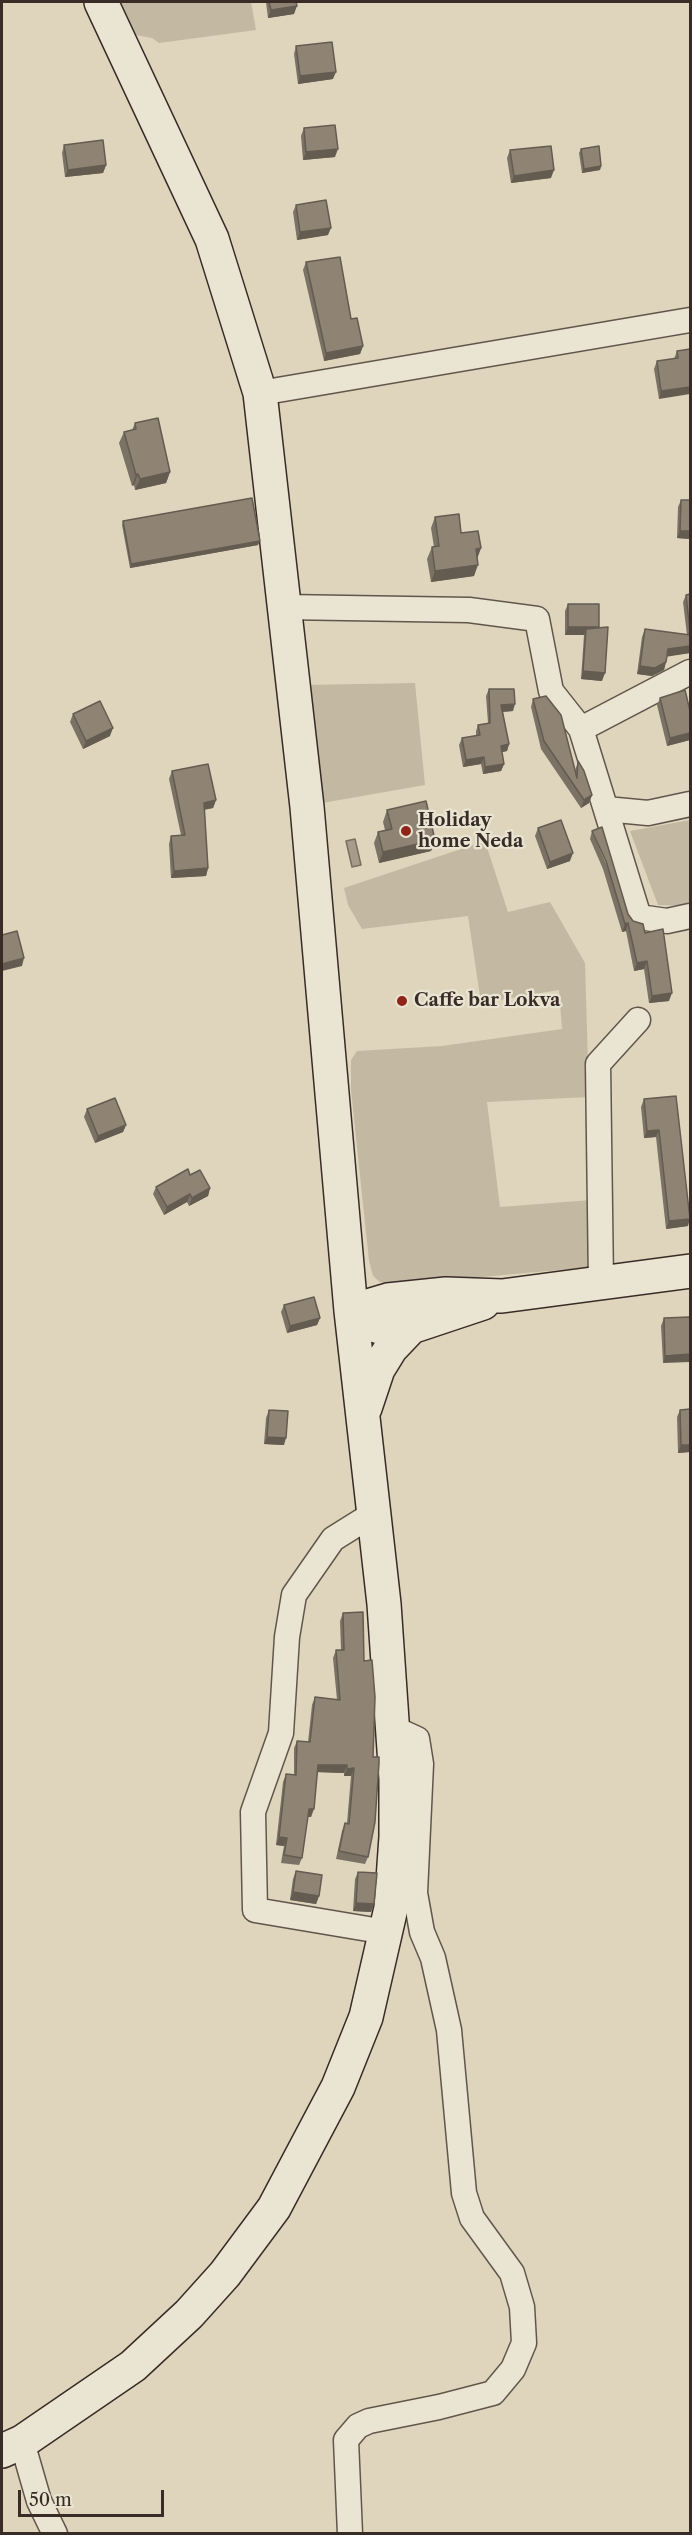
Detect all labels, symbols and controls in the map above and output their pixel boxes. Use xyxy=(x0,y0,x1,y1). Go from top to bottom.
place label: Holiday home Neda xyxy=(418,810,523,852)
marker: Holiday home Neda xyxy=(399,824,413,838)
place label: Caffe bar Lokva xyxy=(414,990,560,1012)
marker: Caffe bar Lokva xyxy=(395,994,409,1008)
scale bar xyxy=(21,2478,166,2516)
text: 50 m xyxy=(29,2489,72,2511)

